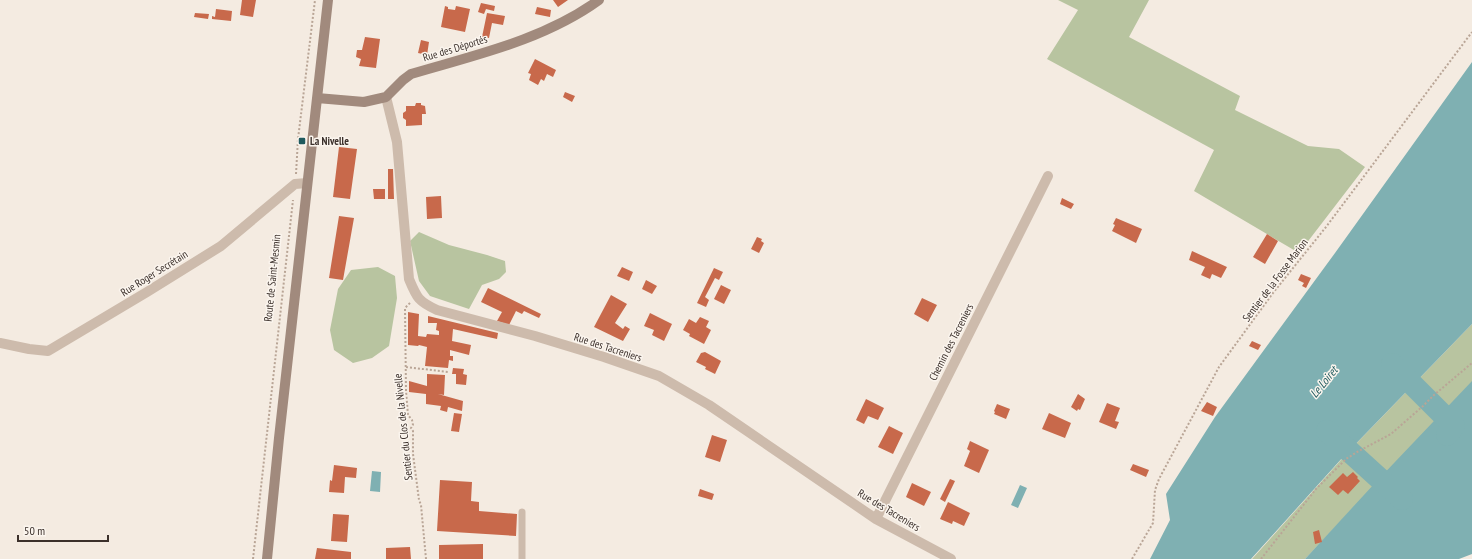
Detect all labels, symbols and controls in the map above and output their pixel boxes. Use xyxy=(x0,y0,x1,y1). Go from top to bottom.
street label: Rue des Déportés xyxy=(421,31,489,64)
place label: La Nivelle xyxy=(310,134,349,148)
marker: La Nivelle xyxy=(297,136,307,146)
street label: Route de Saint-Mesmin xyxy=(260,233,284,322)
street label: Sentier de la Fosse Marion xyxy=(1239,236,1311,324)
street label: Rue Roger Secrétain xyxy=(118,247,190,299)
street label: Chemin des Tacreniers xyxy=(926,301,977,383)
street label: Rue des Tacreniers xyxy=(572,329,644,365)
water label: Le Loiret xyxy=(1307,362,1342,400)
street label: Sentier du Clos de la Nivelle xyxy=(390,372,416,481)
street label: Rue des Tacreniers xyxy=(855,486,923,534)
scale bar xyxy=(18,517,108,543)
text: 50 m xyxy=(24,523,45,538)

